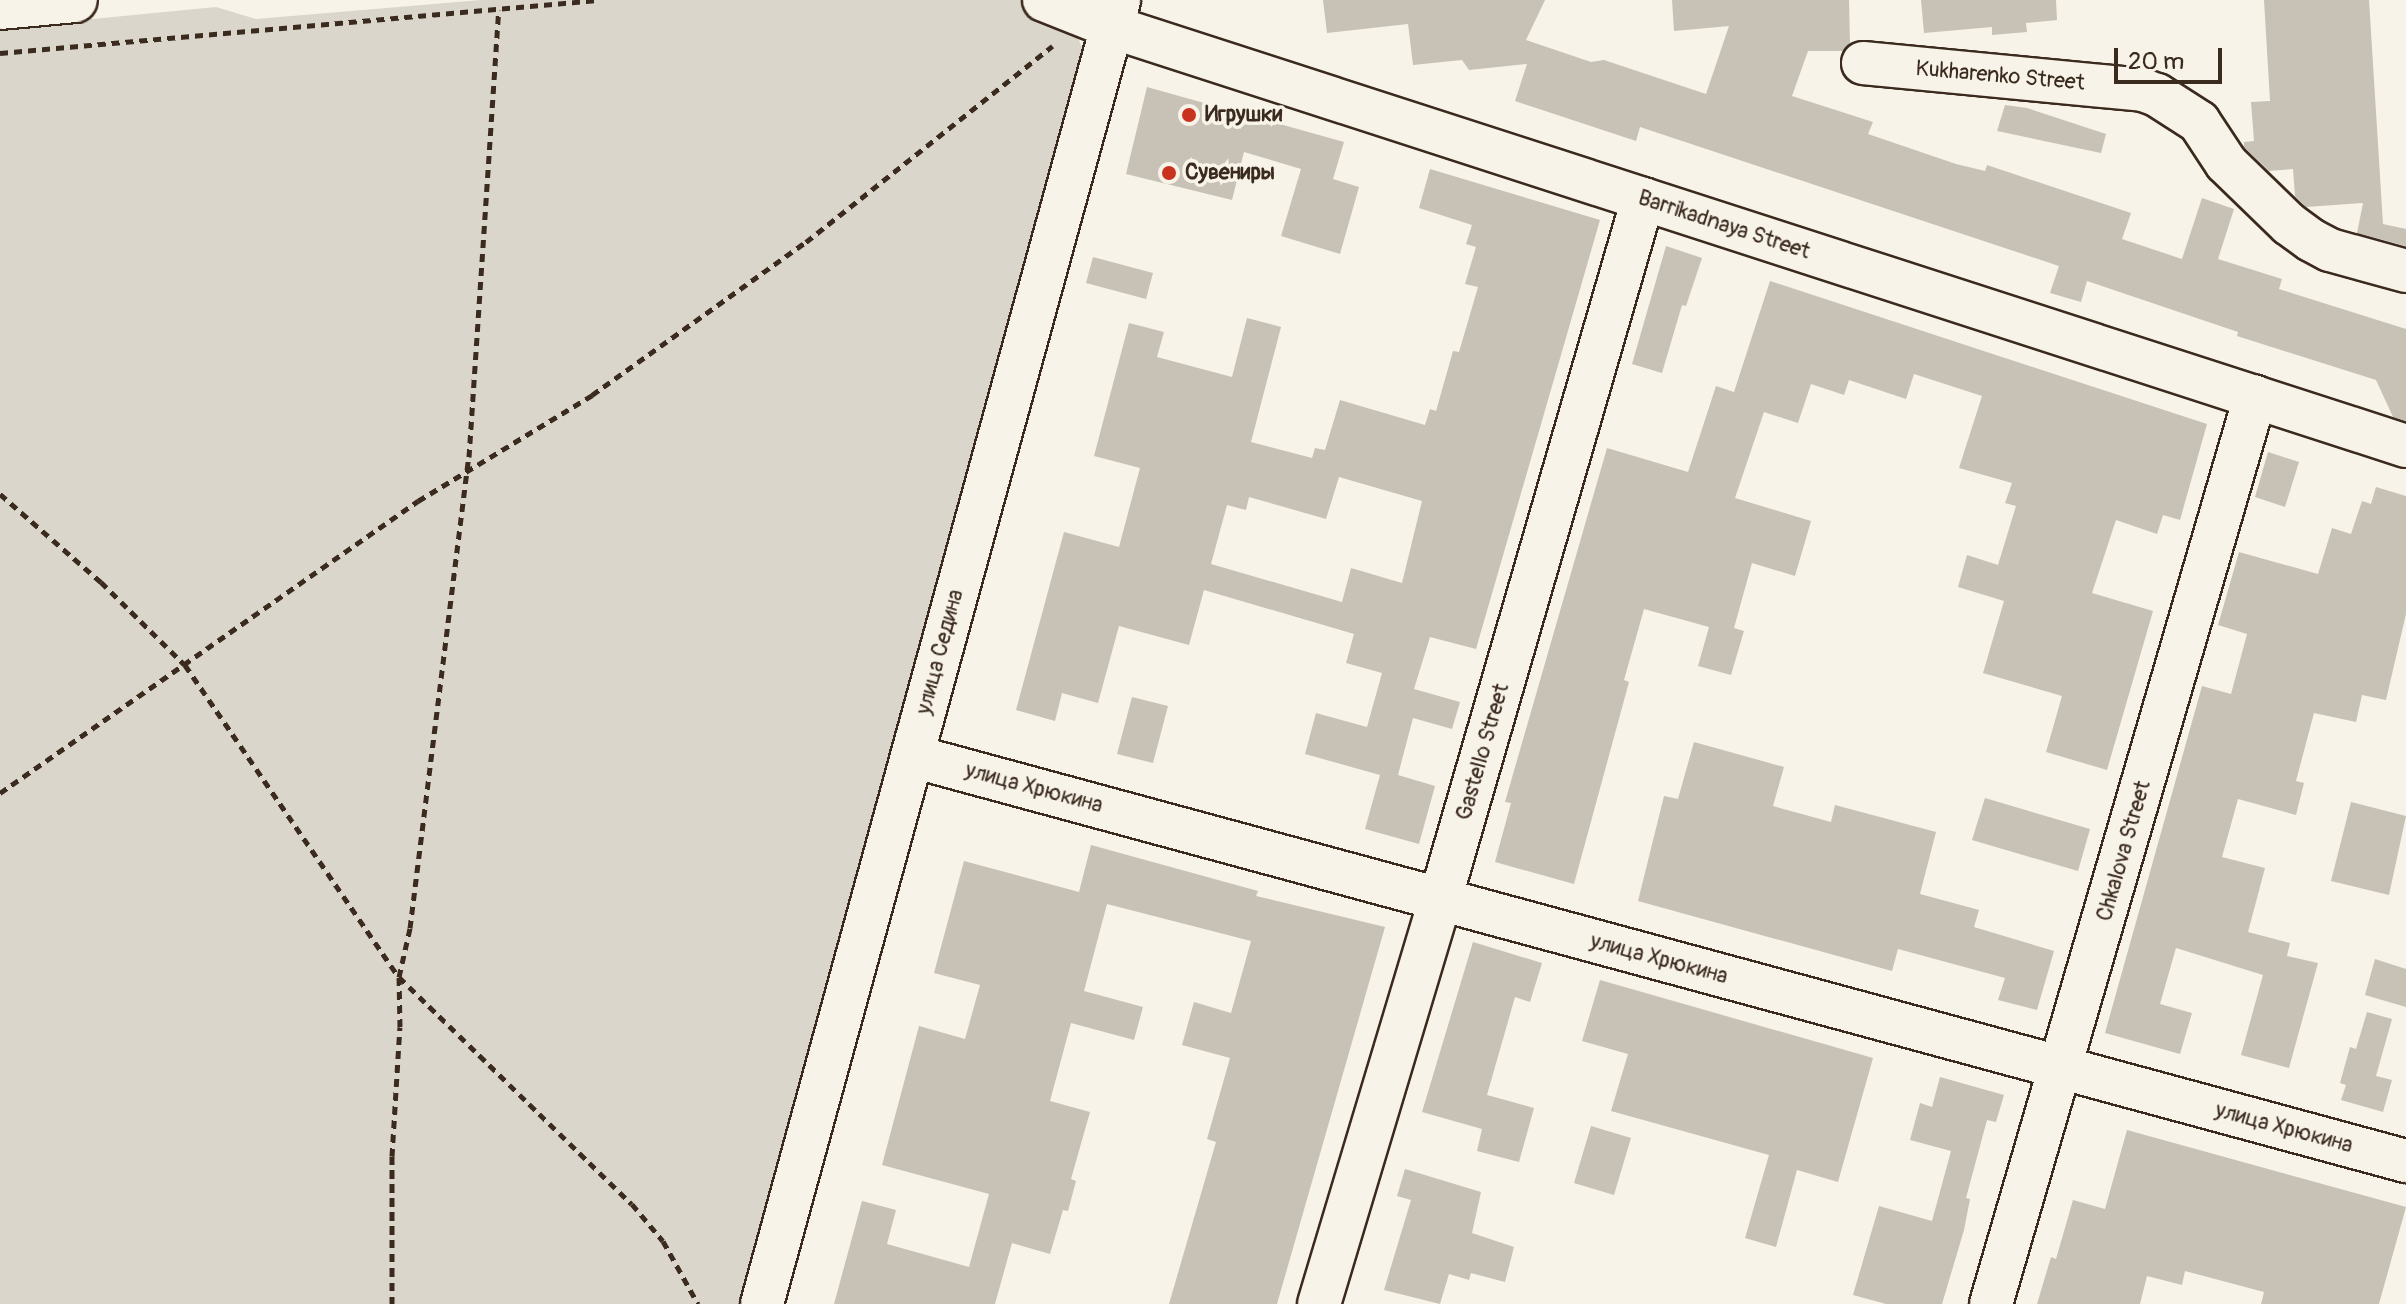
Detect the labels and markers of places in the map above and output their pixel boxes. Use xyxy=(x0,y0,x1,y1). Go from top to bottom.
place label: Игрушки xyxy=(1205,102,1282,128)
marker: Игрушки xyxy=(1180,106,1198,124)
place label: Сувениры xyxy=(1185,160,1275,186)
marker: Сувениры xyxy=(1160,164,1178,182)

